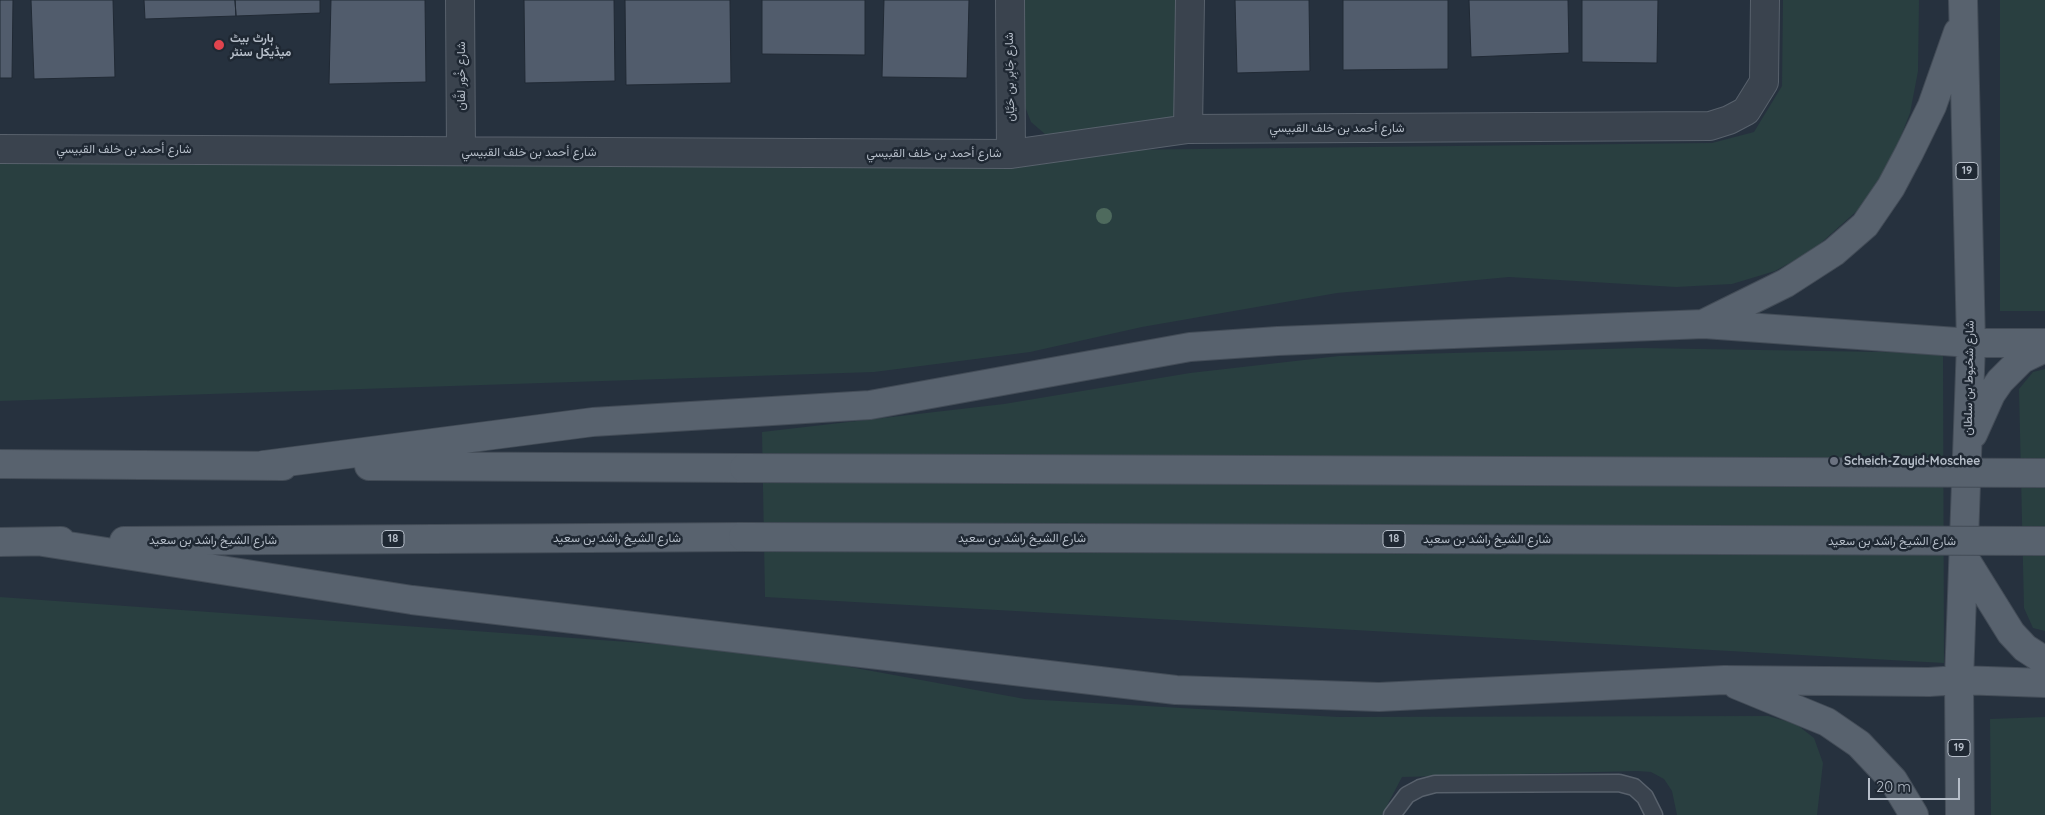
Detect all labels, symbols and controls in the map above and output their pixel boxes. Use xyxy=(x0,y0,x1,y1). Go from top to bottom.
place label: ہارٹ بیٹ میڈیکل سنٹر xyxy=(230,31,291,59)
street label: شارع جَابِر بن حَيَّان xyxy=(1002,32,1018,122)
marker: ہارٹ بیٹ میڈیکل سنٹر xyxy=(212,38,226,52)
street label: شارع خُور لفَّان xyxy=(454,42,468,110)
street label: شارع أحمد بن خلف القبيسي xyxy=(1269,121,1405,135)
street label: شارع أحمد بن خلف القبيسي xyxy=(56,142,192,156)
street label: شارع أحمد بن خلف القبيسي xyxy=(461,145,597,159)
street label: شارع أحمد بن خلف القبيسي xyxy=(866,146,1002,160)
road number: 19 xyxy=(1956,162,1978,180)
street label: شارع شخبوط بن سلطان xyxy=(1961,320,1977,436)
place label: Scheich-Zayid-Moschee xyxy=(1844,454,1980,468)
marker: Scheich-Zayid-Moschee xyxy=(1828,455,1840,467)
road number: 18 xyxy=(382,530,404,548)
road number: 18 xyxy=(1383,530,1405,548)
street label: شارع الشيخ راشد بن سعيد xyxy=(553,531,681,545)
street label: شارع الشيخ راشد بن سعيد xyxy=(958,531,1086,545)
street label: شارع الشيخ راشد بن سعيد xyxy=(1423,532,1551,546)
street label: شارع الشيخ راشد بن سعيد xyxy=(149,533,277,547)
street label: شارع الشيخ راشد بن سعيد xyxy=(1828,534,1956,548)
road number: 19 xyxy=(1948,740,1970,756)
scale bar xyxy=(1870,768,1962,800)
text: 20 m xyxy=(1876,777,1911,796)

